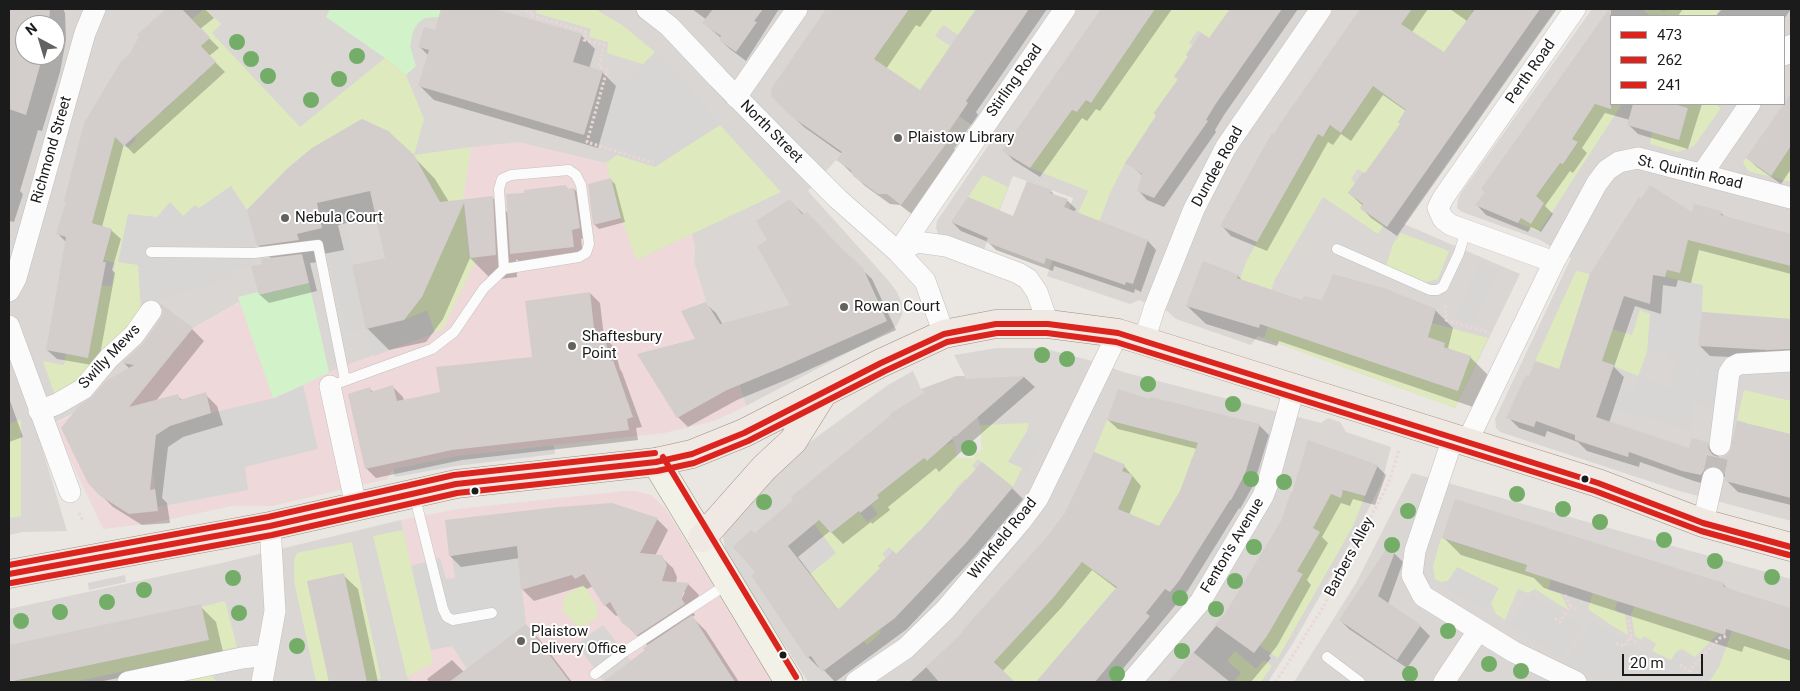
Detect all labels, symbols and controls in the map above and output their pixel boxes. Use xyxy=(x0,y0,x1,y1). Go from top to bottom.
north arrow xyxy=(15,15,65,65)
legend xyxy=(1610,15,1785,105)
text: N xyxy=(22,20,40,38)
text: 473 xyxy=(1657,26,1682,44)
street label: Perth Road xyxy=(1502,36,1560,108)
street label: Stirling Road xyxy=(983,41,1047,121)
text: 262 xyxy=(1657,51,1682,69)
text: 241 xyxy=(1657,76,1682,94)
street label: Richmond Street xyxy=(28,94,76,206)
street label: North Street xyxy=(736,97,806,167)
street label: Dundee Road xyxy=(1189,124,1247,210)
place label: Plaistow Library xyxy=(908,129,1014,147)
marker: Plaistow Library xyxy=(892,132,904,144)
street label: St. Quintin Road xyxy=(1636,152,1744,194)
place label: Nebula Court xyxy=(295,209,383,227)
marker: Nebula Court xyxy=(279,212,291,224)
place label: Rowan Court xyxy=(854,298,940,316)
marker: Rowan Court xyxy=(838,301,850,313)
street label: Swilly Mews xyxy=(75,321,145,393)
place label: Shaftesbury Point xyxy=(582,328,662,363)
marker: Shaftesbury Point xyxy=(566,340,578,352)
unlabelled marker xyxy=(1580,474,1590,484)
unlabelled marker xyxy=(470,486,480,496)
street label: Winkfield Road xyxy=(965,495,1041,583)
street label: Fenton's Avenue xyxy=(1198,495,1268,597)
street label: Barbers Alley xyxy=(1322,514,1378,600)
place label: Plaistow Delivery Office xyxy=(531,623,626,658)
marker: Plaistow Delivery Office xyxy=(515,635,527,647)
scale bar xyxy=(1625,644,1706,676)
unlabelled marker xyxy=(778,650,788,660)
text: 20 m xyxy=(1630,654,1664,672)

